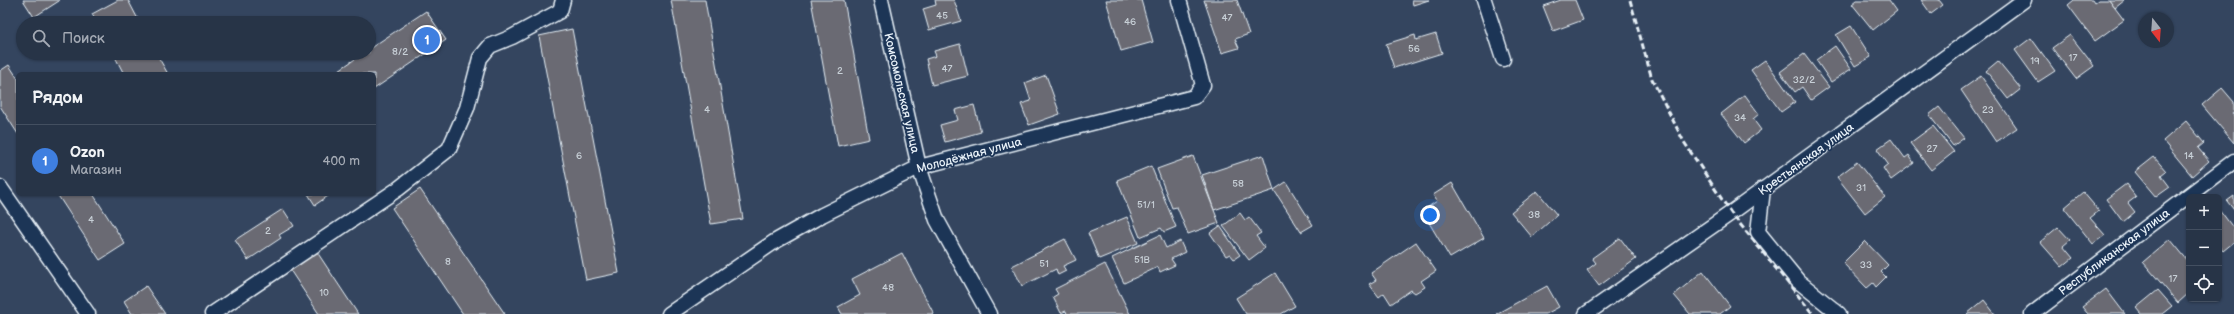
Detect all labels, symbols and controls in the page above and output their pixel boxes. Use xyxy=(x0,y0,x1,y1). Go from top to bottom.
house number: 45 xyxy=(936,10,948,22)
house number: 47 xyxy=(1221,12,1233,24)
north arrow xyxy=(2138,12,2174,48)
search box xyxy=(16,16,376,60)
house number: 46 xyxy=(1124,16,1136,28)
pin: 1 xyxy=(414,25,440,55)
icon: search xyxy=(30,27,52,49)
text: Поиск xyxy=(62,29,105,48)
street label: Комсомольская улица xyxy=(880,31,923,155)
house number: 56 xyxy=(1408,43,1420,55)
house number: 8/2 xyxy=(392,46,408,58)
house number: 17 xyxy=(2069,52,2077,64)
house number: 19 xyxy=(2030,55,2040,67)
house number: 47 xyxy=(941,63,953,75)
house number: 2 xyxy=(837,65,843,77)
house number: 32/2 xyxy=(1793,74,1815,86)
text: Рядом xyxy=(32,88,83,108)
house number: 4 xyxy=(704,104,710,116)
house number: 23 xyxy=(1982,104,1994,116)
house number: 34 xyxy=(1734,112,1746,124)
street label: Крестьянская улица xyxy=(1756,120,1857,199)
street label: Молодёжная улица xyxy=(915,134,1023,177)
text: Ozon xyxy=(70,143,105,162)
house number: 27 xyxy=(1927,143,1937,155)
house number: 6 xyxy=(576,150,582,162)
house number: 14 xyxy=(2184,150,2194,162)
text: 1 xyxy=(42,153,48,169)
text: 400 m xyxy=(323,153,360,169)
text: Магазин xyxy=(70,162,122,178)
house number: 58 xyxy=(1232,178,1244,190)
house number: 31 xyxy=(1856,182,1866,194)
map controls xyxy=(2186,194,2222,302)
button: + xyxy=(2186,194,2222,230)
house number: 51/1 xyxy=(1137,199,1155,211)
your location xyxy=(1420,205,1440,225)
street label: Республиканская улица xyxy=(2056,206,2173,299)
house number: 38 xyxy=(1528,209,1540,221)
house number: 4 xyxy=(88,214,94,226)
house number: 2 xyxy=(265,225,271,237)
button: − xyxy=(2186,230,2222,266)
house number: 51В xyxy=(1134,254,1151,266)
house number: 8 xyxy=(445,256,451,268)
house number: 51 xyxy=(1039,258,1049,270)
house number: 33 xyxy=(1860,259,1872,271)
button: locate xyxy=(2186,266,2222,302)
house number: 17 xyxy=(2169,273,2177,285)
house number: 48 xyxy=(882,282,894,294)
house number: 10 xyxy=(319,287,329,299)

